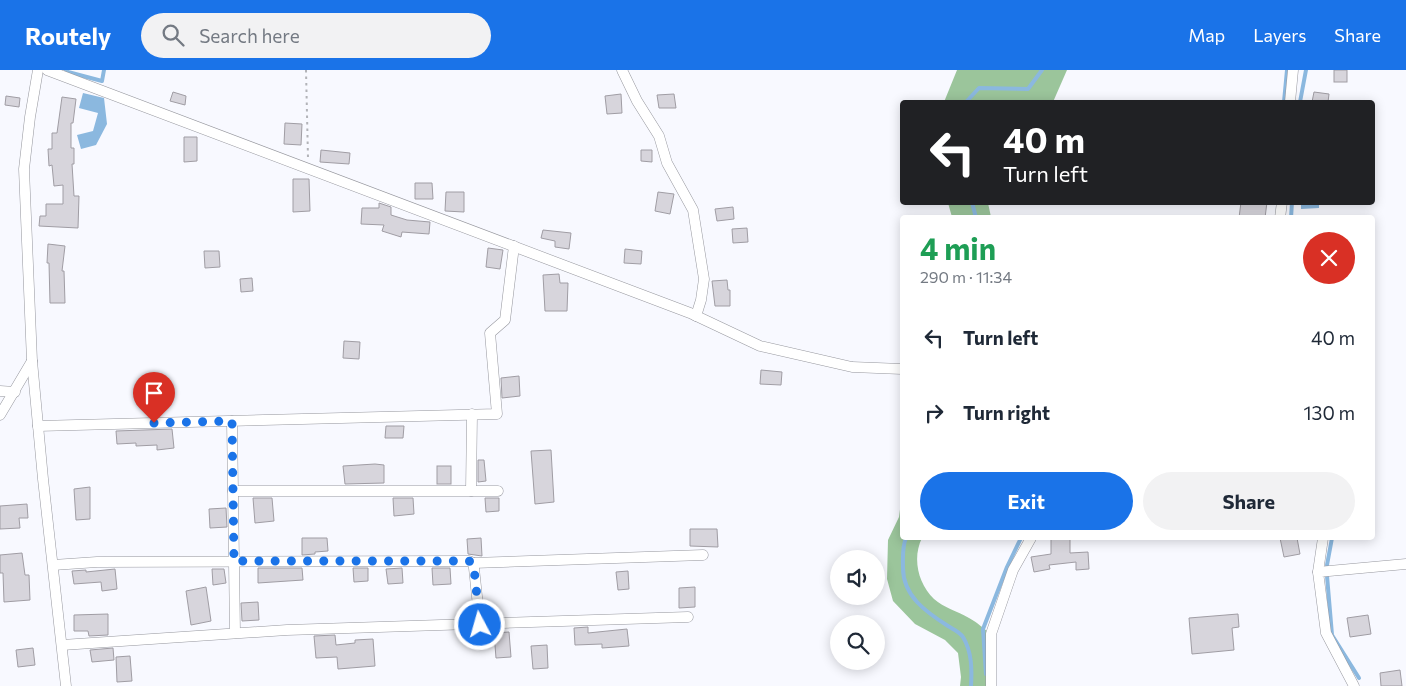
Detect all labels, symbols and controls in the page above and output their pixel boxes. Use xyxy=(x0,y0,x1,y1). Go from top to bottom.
search box xyxy=(141,13,491,58)
text: Routely xyxy=(25,21,111,50)
icon: search xyxy=(159,21,187,49)
text: Search here xyxy=(199,24,300,47)
text: Map xyxy=(1188,24,1225,46)
text: Layers xyxy=(1253,24,1306,46)
text: Share xyxy=(1334,24,1381,46)
text: 40 m xyxy=(1003,117,1085,160)
icon: left xyxy=(920,120,985,185)
text: Turn left xyxy=(1003,160,1088,187)
text: 4 min xyxy=(920,229,996,266)
button: close xyxy=(1303,232,1355,284)
text: 290 m · 11:34 xyxy=(920,267,1012,286)
icon: left xyxy=(920,324,948,352)
text: Turn left xyxy=(963,326,1038,349)
text: 40 m xyxy=(1311,326,1355,349)
pin xyxy=(133,372,175,423)
icon: arrive xyxy=(140,379,168,407)
icon: right xyxy=(920,399,948,427)
text: Turn right xyxy=(963,401,1050,424)
text: 130 m xyxy=(1303,401,1355,424)
button: Exit xyxy=(920,472,1133,530)
button: Share xyxy=(1143,472,1355,530)
map controls xyxy=(830,550,885,670)
button: sound xyxy=(830,550,885,605)
position arrow xyxy=(453,598,505,650)
button: search xyxy=(830,615,885,670)

